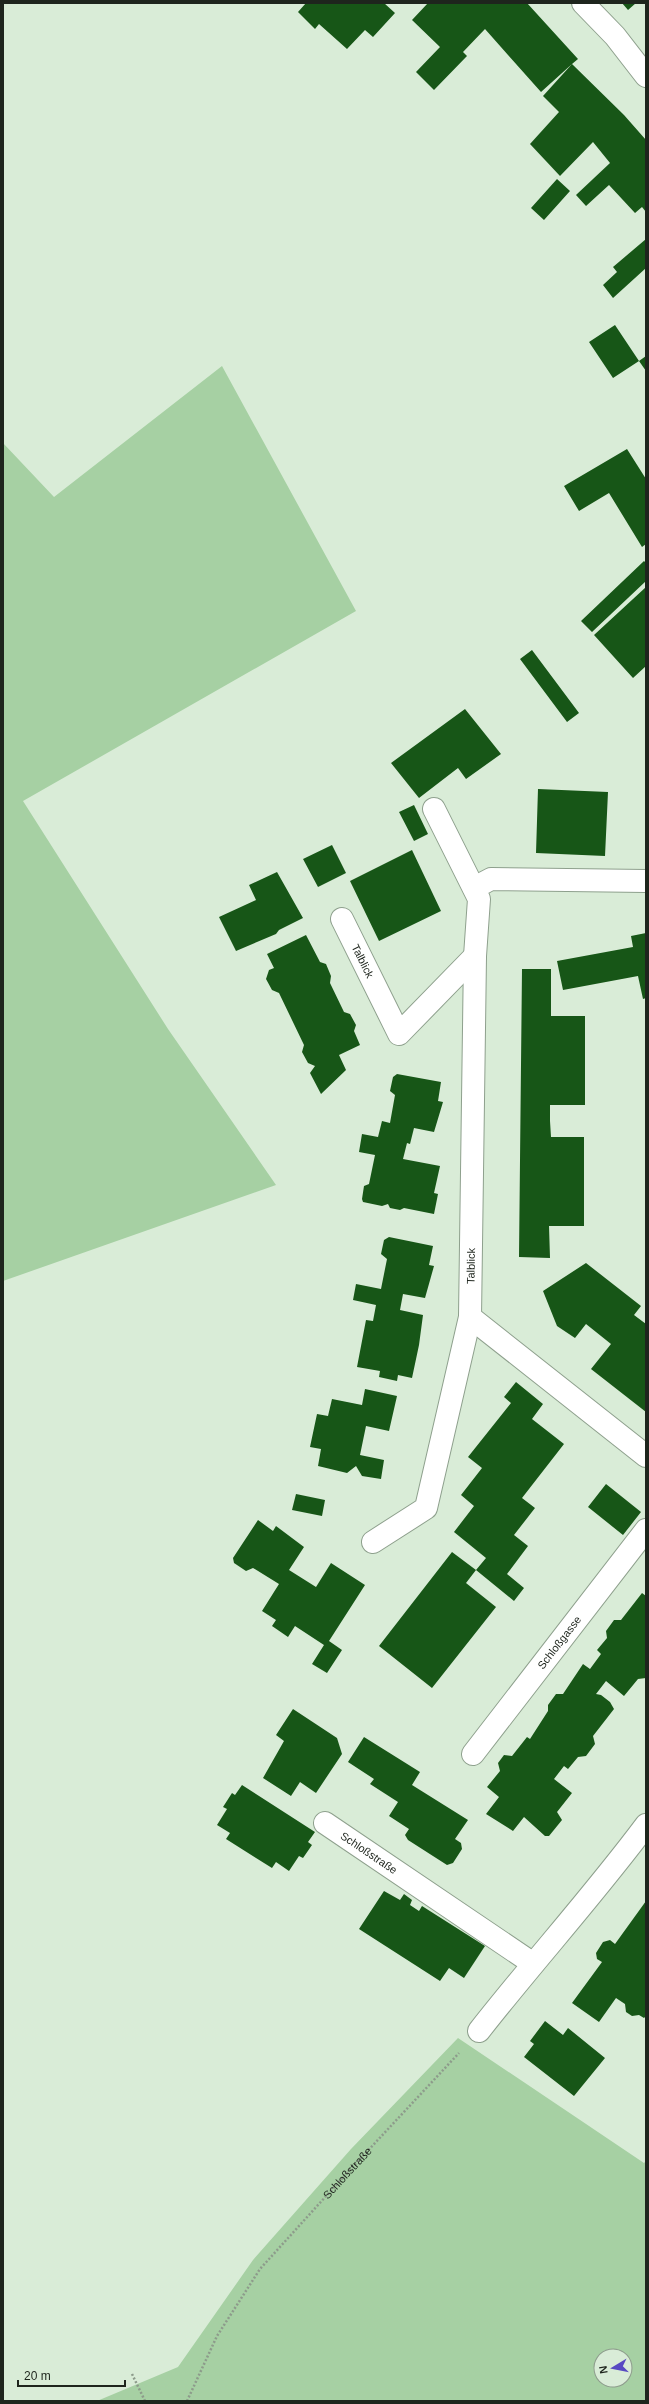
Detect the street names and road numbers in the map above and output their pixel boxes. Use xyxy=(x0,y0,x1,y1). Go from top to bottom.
street label: Talblick xyxy=(349,942,376,980)
street label: Talblick xyxy=(464,1247,477,1284)
street label: Schloßgasse xyxy=(535,1614,583,1671)
street label: Schloßstraße xyxy=(338,1829,399,1876)
street label: Schloßstraße xyxy=(321,2145,374,2201)

